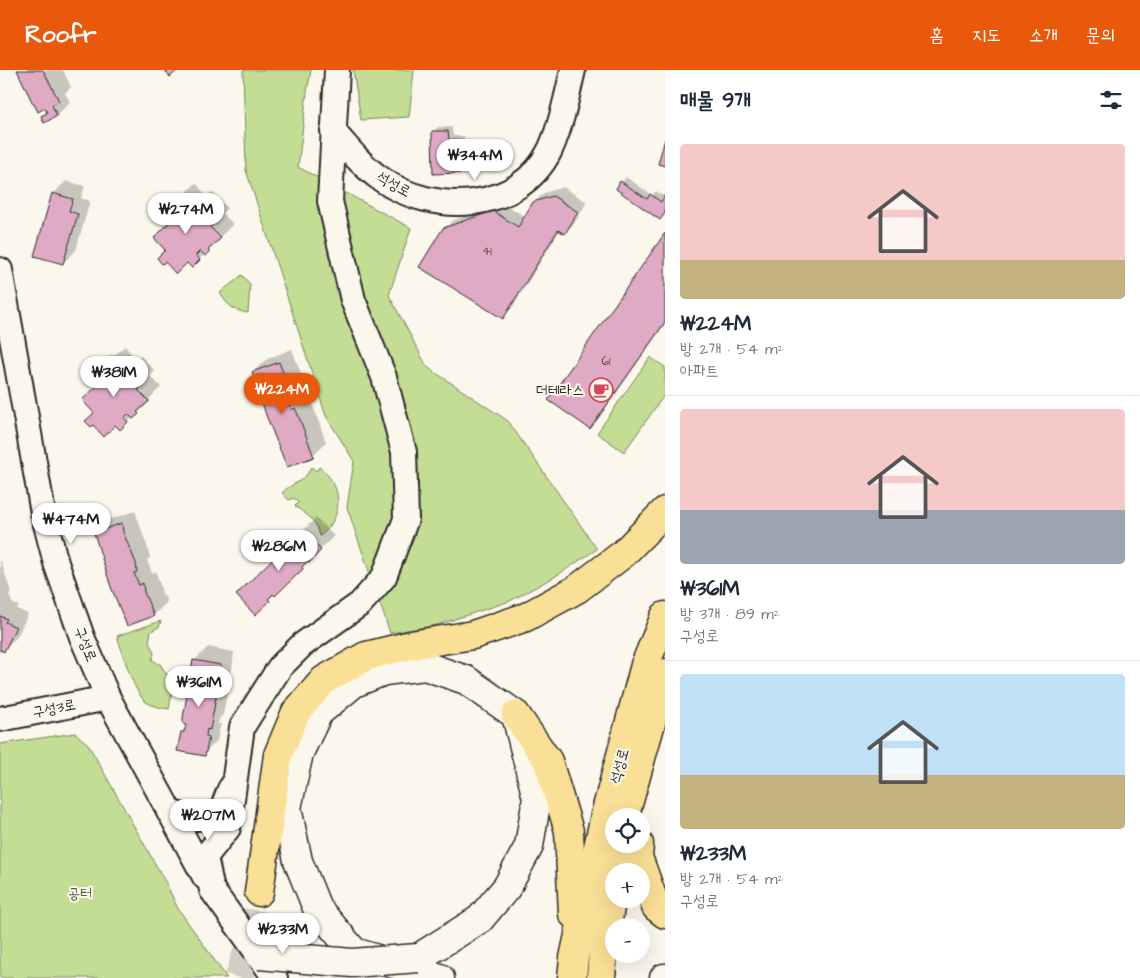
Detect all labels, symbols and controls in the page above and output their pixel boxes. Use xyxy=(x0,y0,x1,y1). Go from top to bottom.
text: Roofr xyxy=(25,18,97,52)
text: 홈 xyxy=(930,23,944,48)
text: 지도 xyxy=(972,23,1001,48)
text: 소개 xyxy=(1029,23,1058,48)
text: 문의 xyxy=(1086,23,1115,48)
text: 매물 9개 xyxy=(680,86,751,115)
icon: filters xyxy=(1097,86,1125,114)
pin: ₩344M xyxy=(440,138,510,181)
text: ₩344M xyxy=(447,144,503,166)
street label: 석성로 xyxy=(373,166,415,202)
icon: home xyxy=(858,176,948,266)
pin: ₩274M xyxy=(151,192,221,235)
text: ₩274M xyxy=(158,198,214,220)
house number: 41 xyxy=(482,243,492,260)
text: ₩224M xyxy=(680,309,751,338)
text: 방 2개 · 54 m² xyxy=(680,338,783,360)
house number: 61 xyxy=(601,353,611,370)
pin: ₩381M xyxy=(79,356,149,398)
text: 아파트 xyxy=(680,360,719,382)
text: ₩381M xyxy=(91,361,137,383)
pin: ₩224M xyxy=(247,372,317,415)
cafe icon: 더테라스 xyxy=(588,377,614,403)
text: ₩224M xyxy=(255,378,309,400)
place label: 더테라스 xyxy=(536,380,584,401)
icon: home xyxy=(858,442,948,532)
pin: ₩474M xyxy=(36,502,106,545)
text: ₩474M xyxy=(43,508,99,530)
pin: ₩286M xyxy=(244,530,314,572)
text: ₩286M xyxy=(252,535,306,557)
text: ₩361M xyxy=(680,574,740,603)
text: 방 3개 · 89 m² xyxy=(680,603,780,625)
street label: 구성로 xyxy=(69,623,102,665)
text: 구성로 xyxy=(680,625,719,647)
pin: ₩361M xyxy=(164,666,234,708)
text: ₩361M xyxy=(176,671,222,693)
street label: 구성3로 xyxy=(31,694,78,723)
icon: home xyxy=(858,707,948,797)
street label: 석성로 xyxy=(605,746,634,786)
pin: ₩207M xyxy=(173,798,243,841)
text: ₩207M xyxy=(181,804,235,826)
map controls xyxy=(605,808,650,963)
button: locate xyxy=(605,808,650,853)
text: ₩233M xyxy=(680,839,746,868)
button: + xyxy=(605,863,650,908)
text: 방 2개 · 54 m² xyxy=(680,868,783,890)
park label: 공터 xyxy=(68,883,92,904)
text: 구성로 xyxy=(680,890,719,912)
pin: ₩233M xyxy=(248,912,318,955)
text: ₩233M xyxy=(258,918,308,940)
button: − xyxy=(605,918,650,963)

